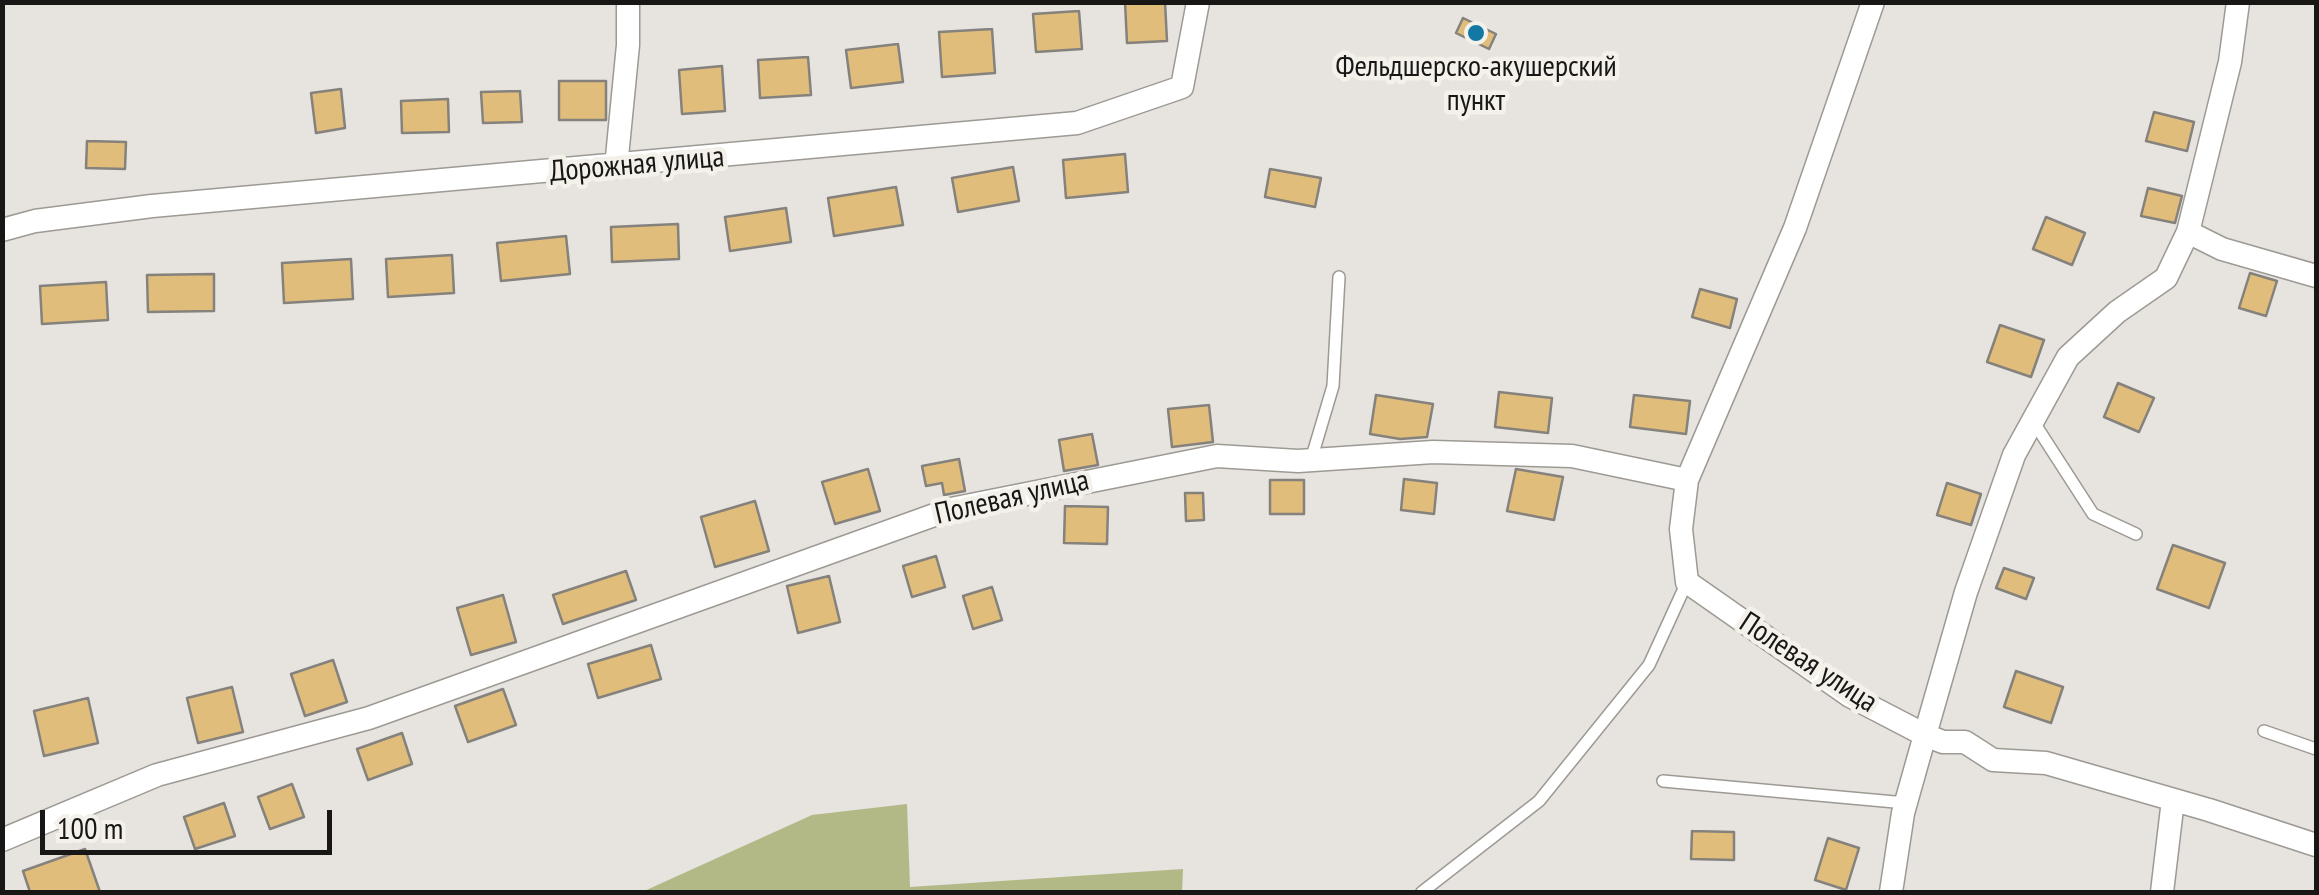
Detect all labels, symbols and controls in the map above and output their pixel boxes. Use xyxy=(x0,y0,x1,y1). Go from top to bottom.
marker: Фельдшерско-акушерский пункт xyxy=(1465,22,1487,44)
place label: Фельдшерско-акушерский пункт xyxy=(1335,49,1617,120)
street label: Дорожная улица xyxy=(548,139,726,191)
street label: Полевая улица xyxy=(931,463,1093,533)
street label: Полевая улица xyxy=(1732,605,1884,721)
scale bar xyxy=(45,790,338,852)
text: 100 m xyxy=(57,808,123,847)

